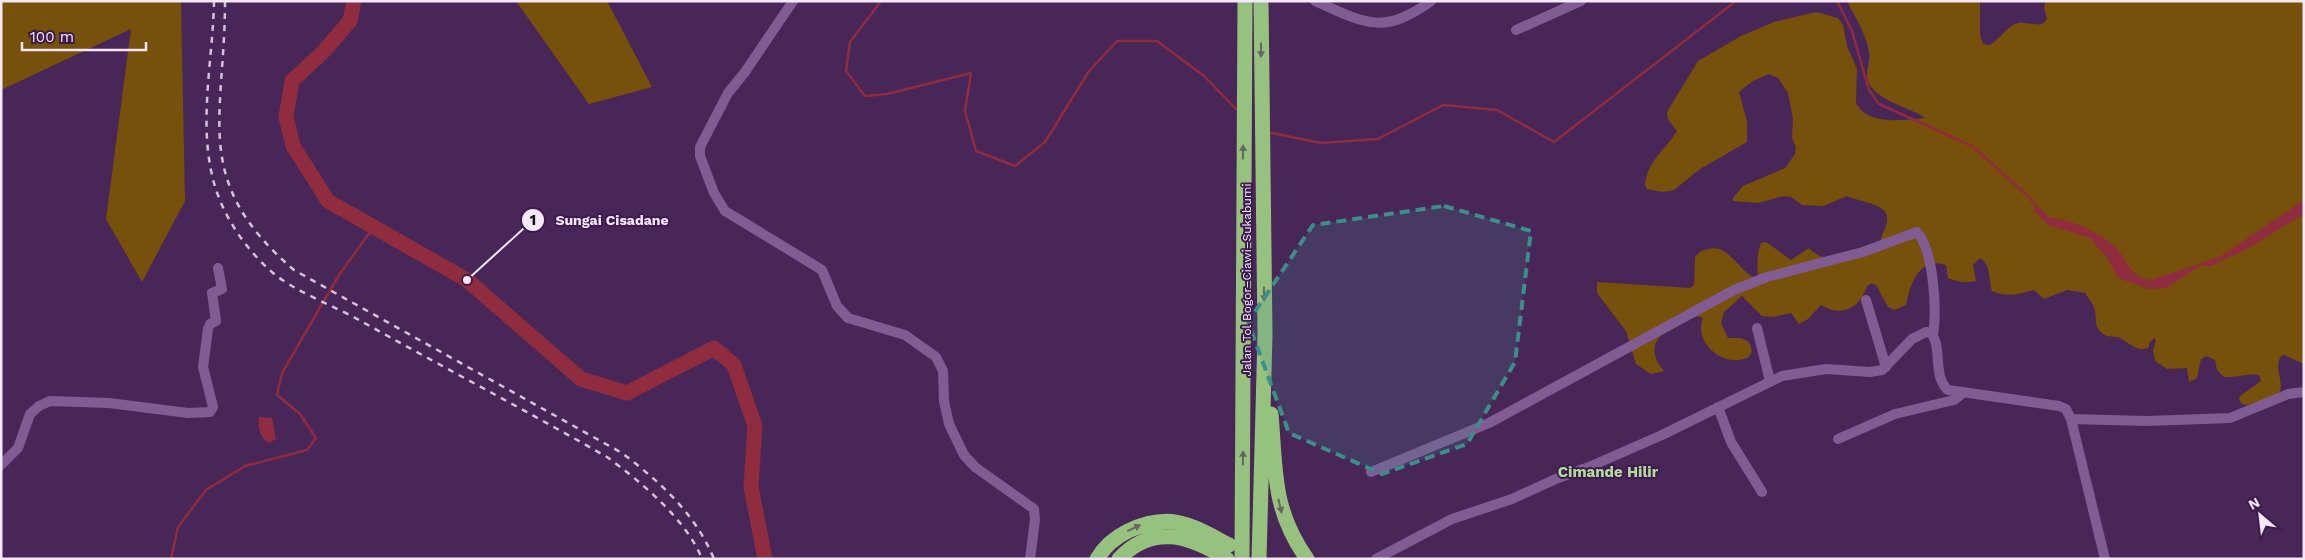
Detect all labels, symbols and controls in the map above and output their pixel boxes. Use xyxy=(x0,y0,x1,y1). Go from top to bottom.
scale bar xyxy=(22,20,146,52)
text: 100 m xyxy=(30,28,74,46)
one-way arrow xyxy=(1257,42,1265,58)
one-way arrow xyxy=(1239,144,1247,160)
street label: Jalan Tol Bogor–Ciawi–Sukabumi xyxy=(1240,183,1254,377)
callout: Sungai Cisadane xyxy=(521,205,679,234)
text: 1 xyxy=(530,211,536,229)
text: Sungai Cisadane xyxy=(555,212,669,228)
one-way arrow xyxy=(1260,286,1268,302)
one-way arrow xyxy=(1239,449,1247,465)
district label: Cimande Hilir xyxy=(1558,463,1659,481)
north arrow xyxy=(2235,490,2285,540)
text: N xyxy=(2246,494,2262,513)
one-way arrow xyxy=(1276,498,1284,513)
one-way arrow xyxy=(1127,524,1141,532)

